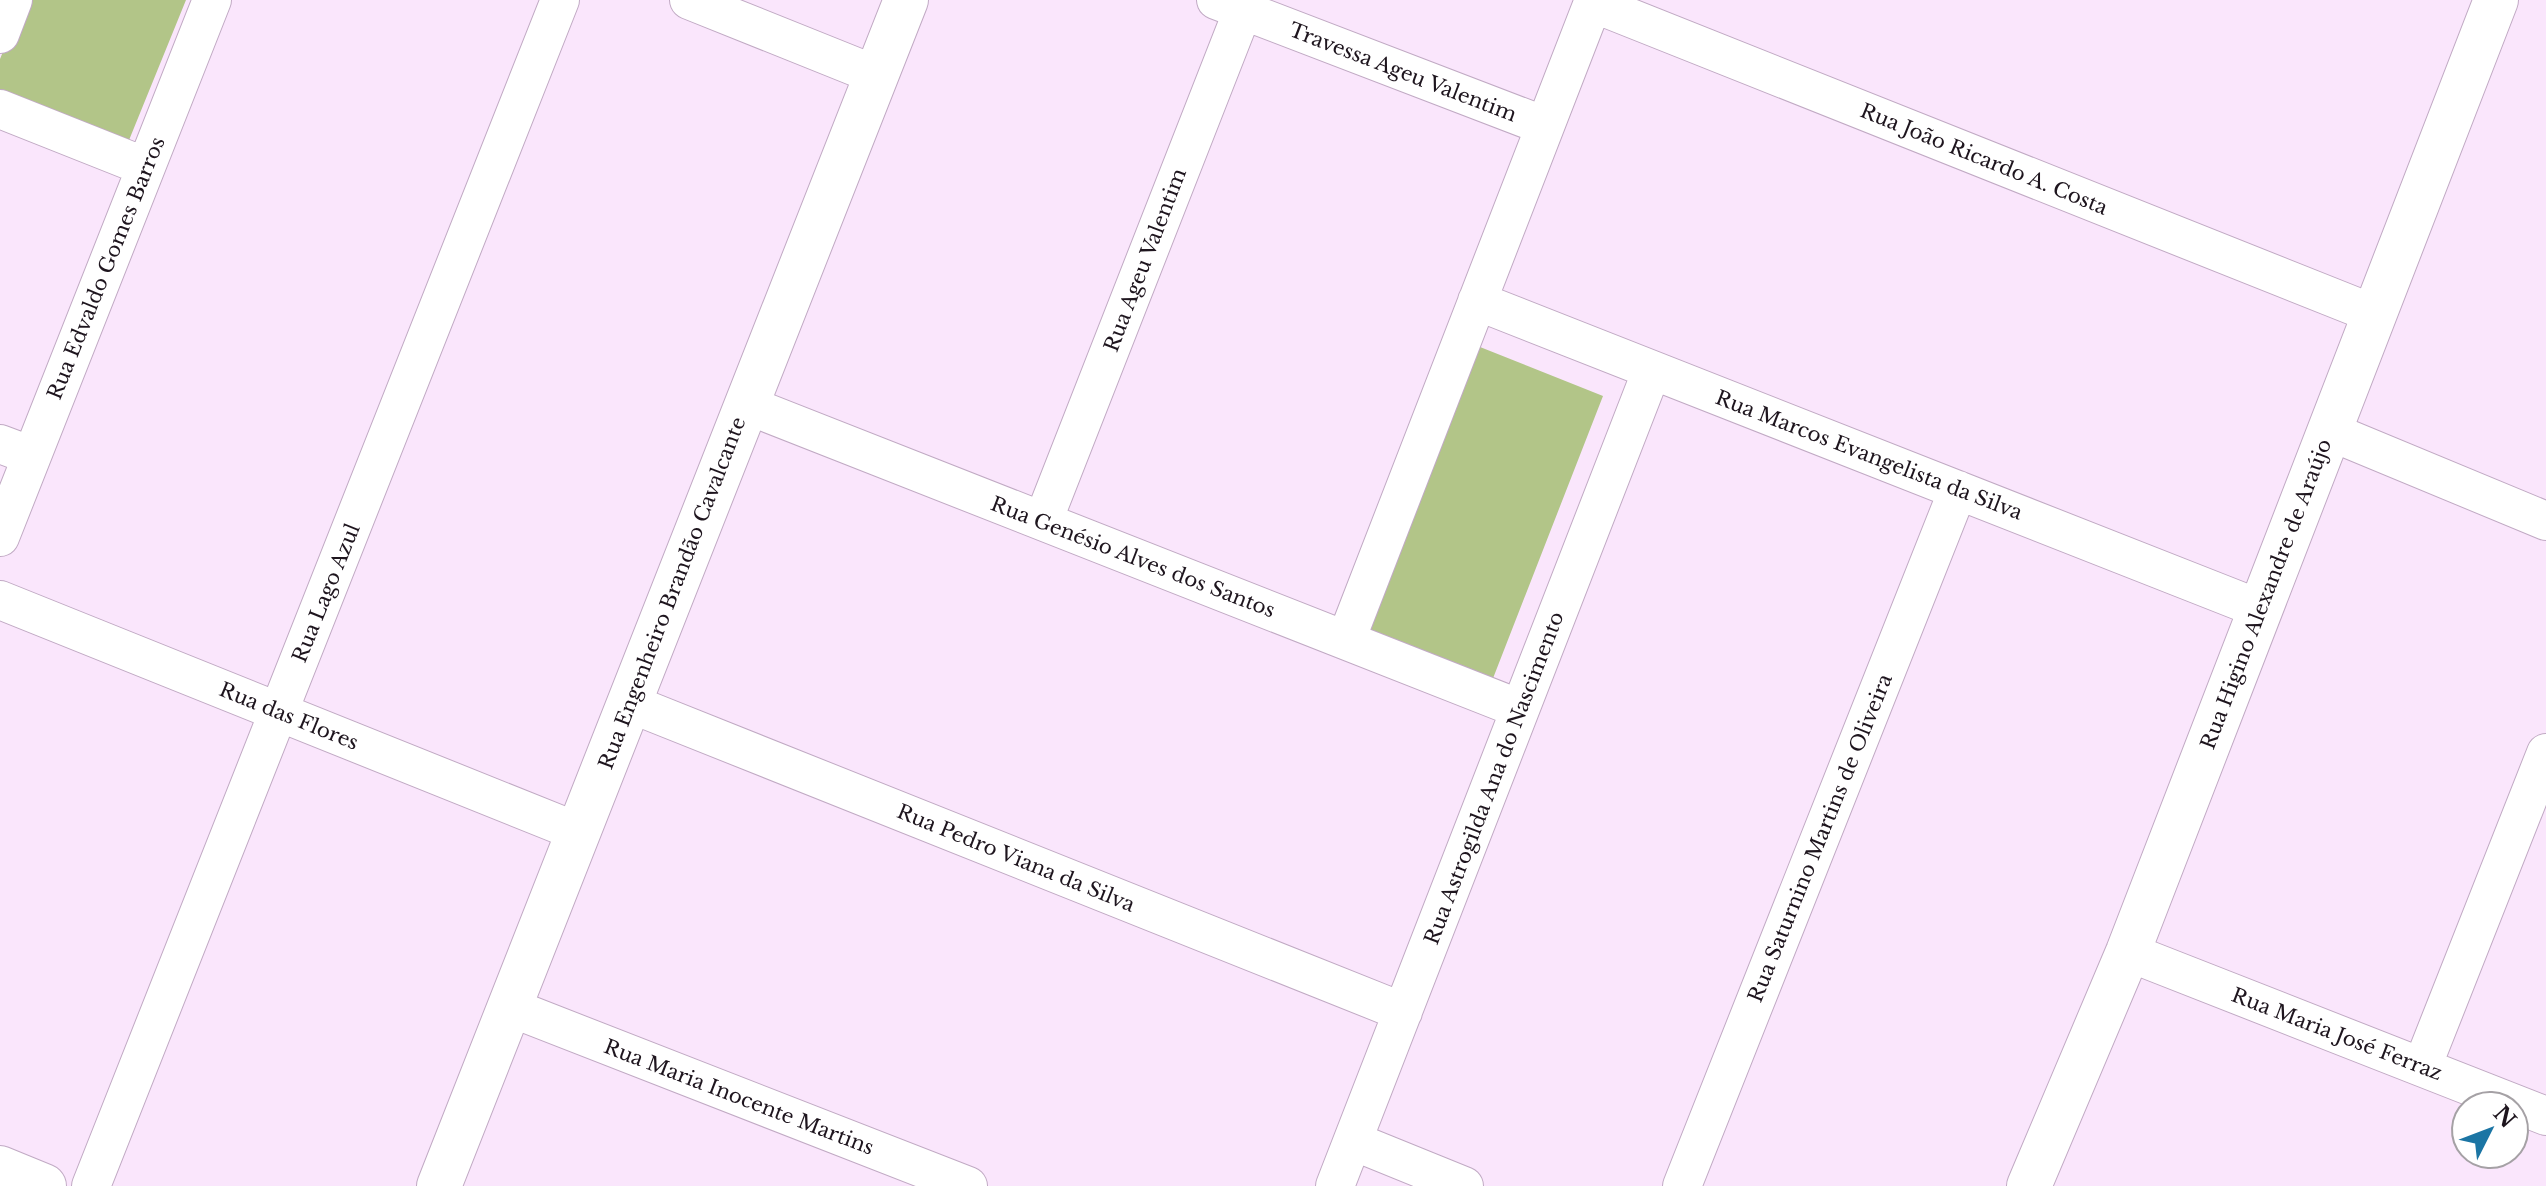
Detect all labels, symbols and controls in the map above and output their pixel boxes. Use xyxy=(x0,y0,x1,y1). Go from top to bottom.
street label: Travessa Ageu Valentim xyxy=(1286,18,1521,127)
street label: Rua João Ricardo A. Costa xyxy=(1857,98,2112,220)
street label: Rua Edvaldo Gomes Barros xyxy=(42,133,170,403)
street label: Rua Ageu Valentim xyxy=(1099,164,1191,355)
street label: Rua Marcos Evangelista da Silva xyxy=(1712,385,2027,525)
street label: Rua Engenheiro Brandão Cavalcante xyxy=(594,413,750,773)
street label: Rua Higino Alexandre de Araújo xyxy=(2196,435,2336,753)
street label: Rua Genésio Alves dos Santos xyxy=(987,492,1279,622)
street label: Rua Lago Azul xyxy=(287,520,365,666)
street label: Rua Astrogilda Ana do Nascimento xyxy=(1419,608,1569,948)
street label: Rua Saturnino Martins de Oliveira xyxy=(1743,669,1897,1006)
street label: Rua das Flores xyxy=(216,677,362,755)
street label: Rua Pedro Viana da Silva xyxy=(894,799,1139,917)
street label: Rua Maria José Ferraz xyxy=(2228,983,2446,1085)
street label: Rua Maria Inocente Martins xyxy=(601,1034,877,1160)
north arrow xyxy=(2450,1090,2530,1170)
text: N xyxy=(2488,1100,2522,1134)

